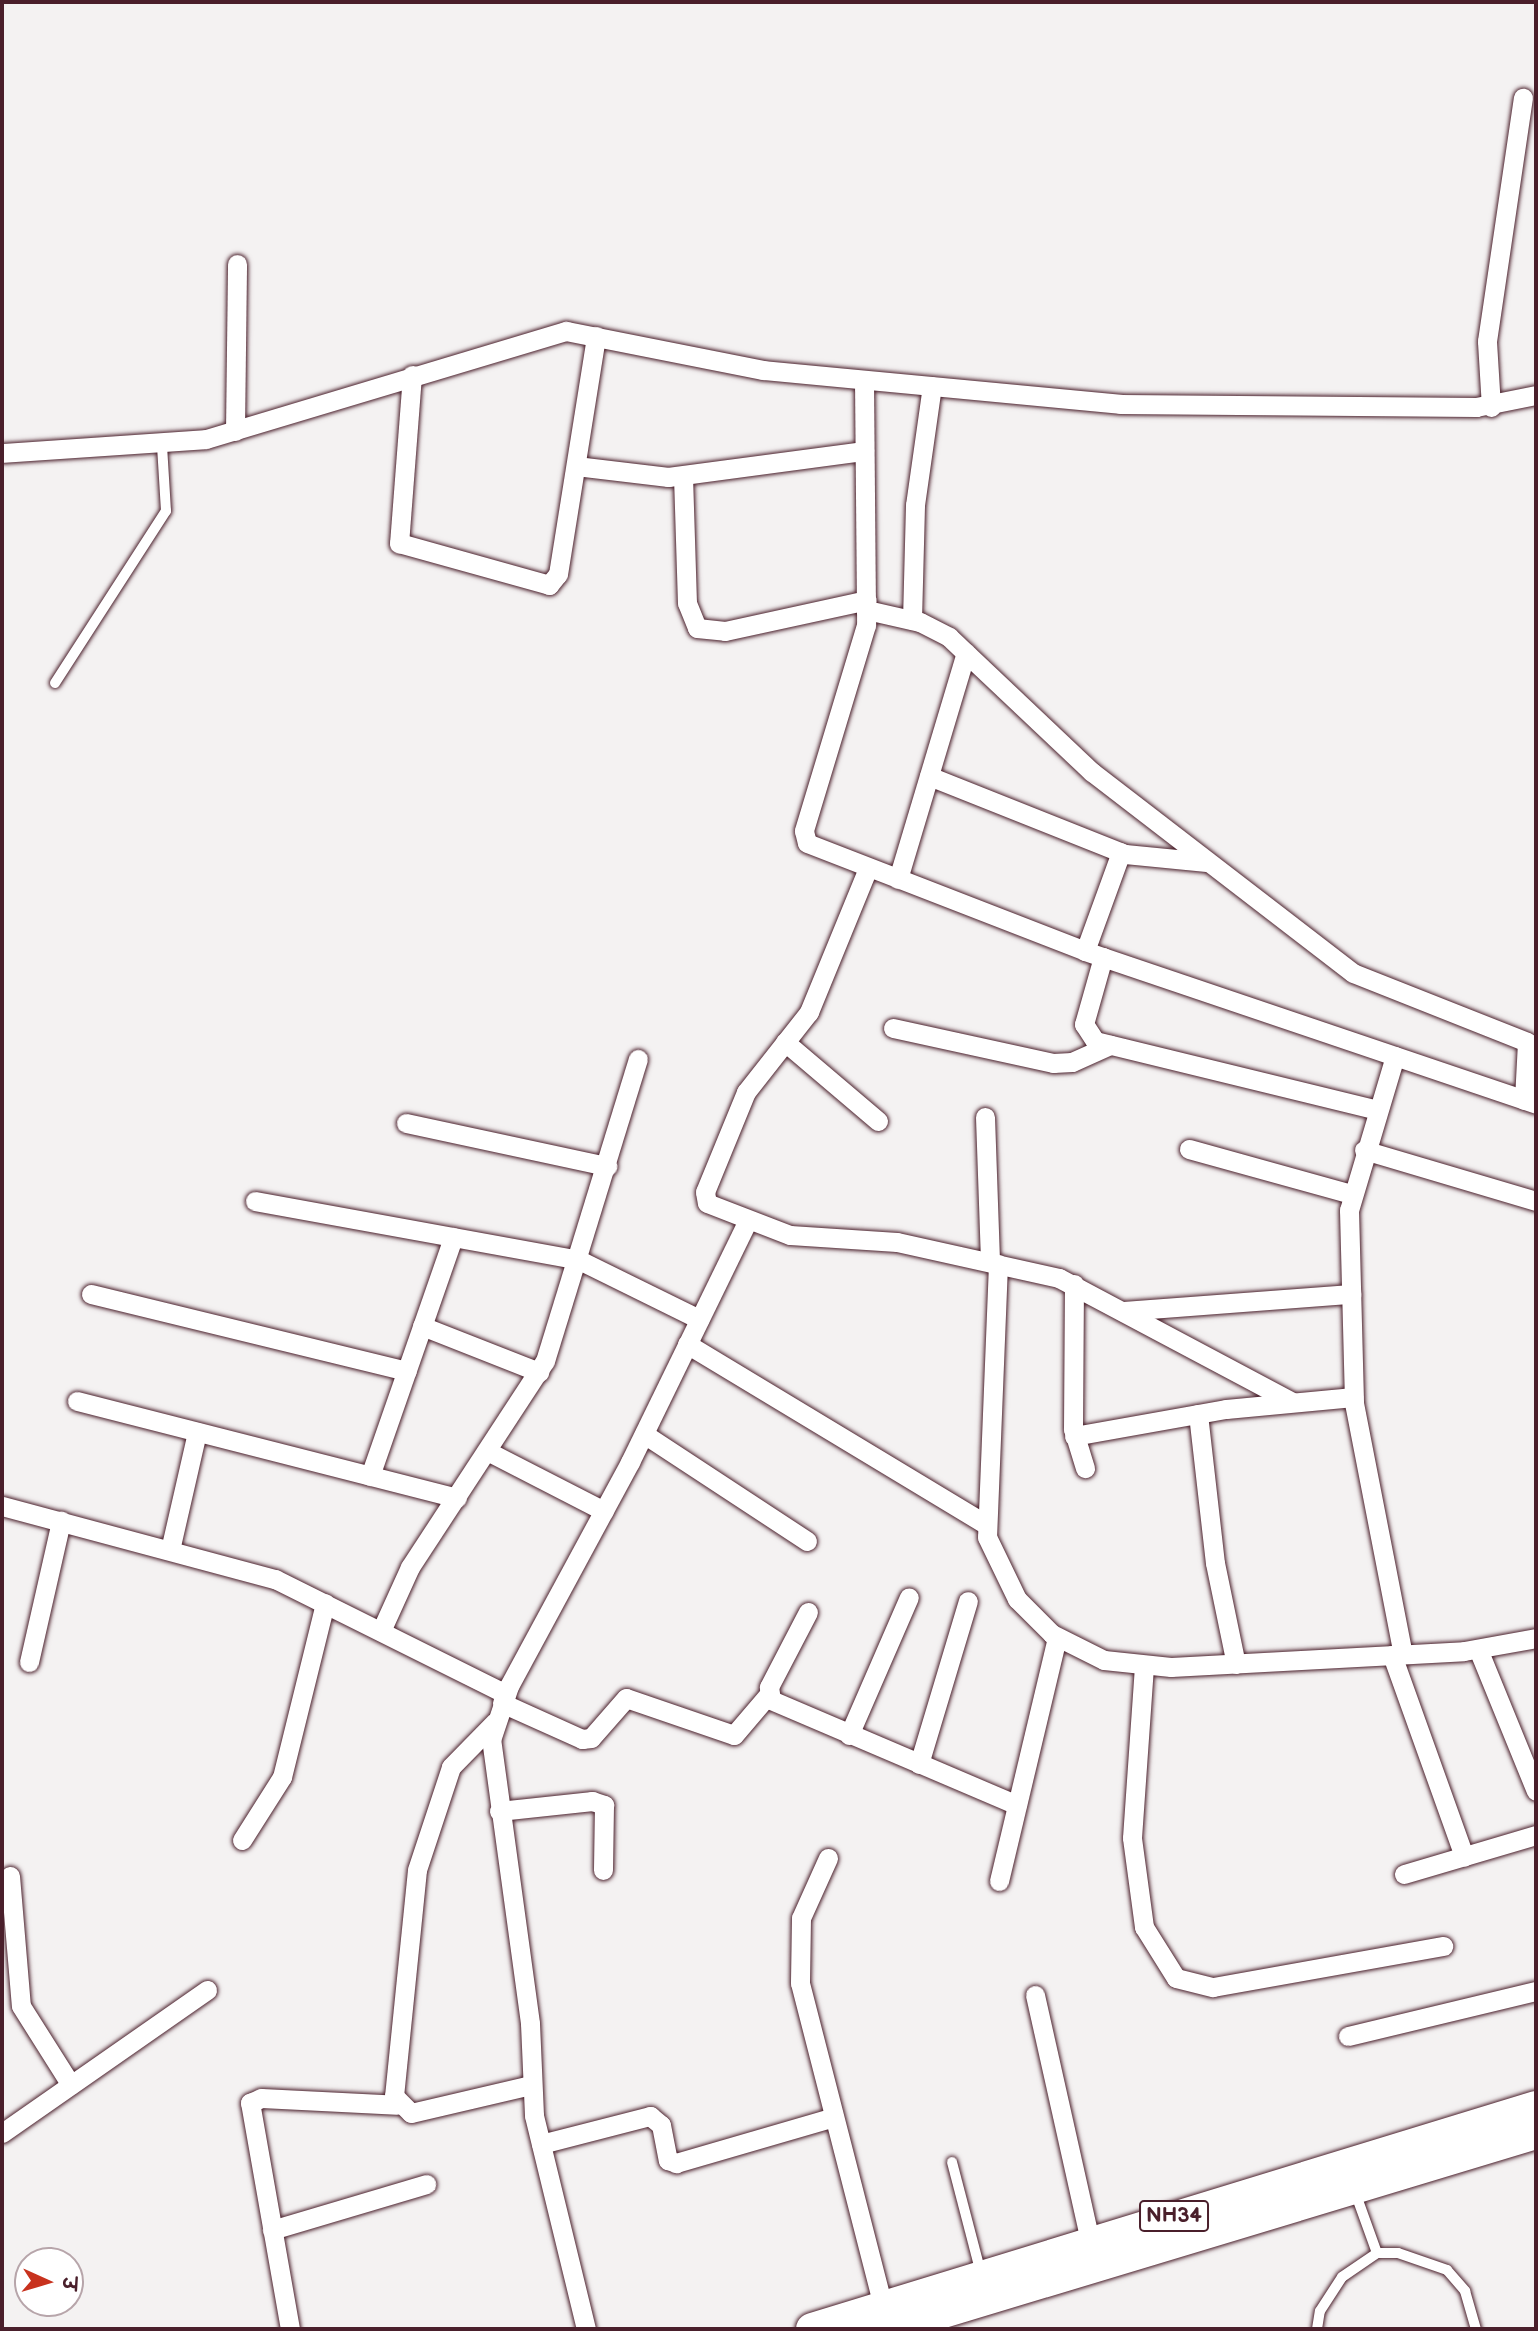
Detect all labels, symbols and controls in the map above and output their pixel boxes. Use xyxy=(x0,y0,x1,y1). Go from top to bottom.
road number: NH34 xyxy=(1139,2198,1209,2234)
north arrow xyxy=(14,2247,84,2317)
text: उ xyxy=(57,2276,80,2290)

